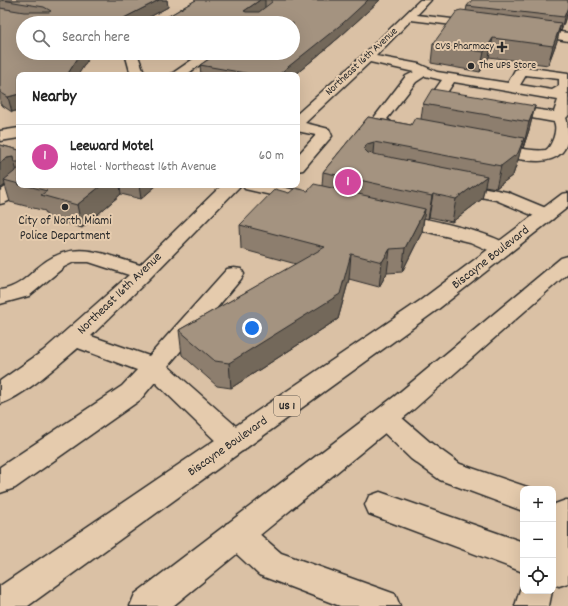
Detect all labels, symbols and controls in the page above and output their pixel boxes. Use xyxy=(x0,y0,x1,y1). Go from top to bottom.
search box xyxy=(16,16,300,60)
street label: Northeast 16th Avenue xyxy=(322,24,402,100)
icon: search xyxy=(30,27,52,49)
text: Search here xyxy=(62,27,130,49)
place label: CVS Pharmacy xyxy=(435,39,495,55)
marker: CVS Pharmacy xyxy=(497,42,507,52)
place label: The UPS Store xyxy=(479,58,536,74)
marker: The UPS Store xyxy=(466,61,476,71)
text: Nearby xyxy=(32,86,76,110)
text: Leeward Motel xyxy=(70,136,153,158)
text: 1 xyxy=(44,147,46,166)
text: 60 m xyxy=(259,147,284,166)
text: Hotel · Northeast 16th Avenue xyxy=(70,158,216,177)
pin: 1 xyxy=(335,167,361,197)
marker: City of North Miami Police Department xyxy=(60,202,70,212)
place label: City of North Miami Police Department xyxy=(18,212,112,246)
street label: Biscayne Boulevard xyxy=(448,222,534,294)
street label: Northeast 16th Avenue xyxy=(73,248,167,340)
your location xyxy=(242,318,262,338)
road number: US 1 xyxy=(274,396,300,416)
street label: Biscayne Boulevard xyxy=(184,412,272,482)
map controls xyxy=(520,486,556,594)
button: + xyxy=(520,486,556,522)
button: − xyxy=(520,522,556,558)
button: locate xyxy=(520,558,556,594)

